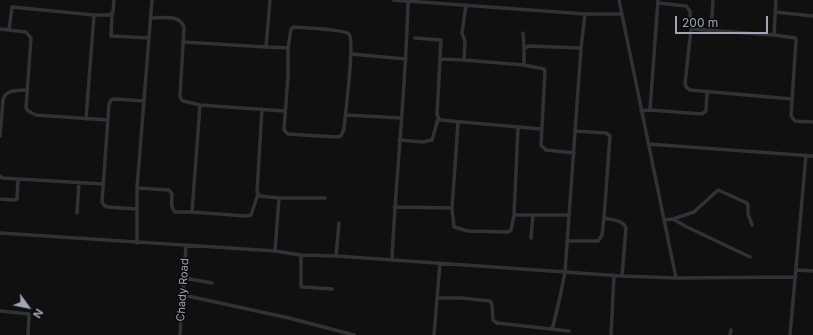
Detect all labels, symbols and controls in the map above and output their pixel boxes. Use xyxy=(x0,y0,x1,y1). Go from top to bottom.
scale bar xyxy=(677,8,770,34)
text: 200 m xyxy=(682,15,718,30)
street label: Chady Road xyxy=(174,258,192,322)
north arrow xyxy=(8,287,48,327)
text: N xyxy=(30,306,46,321)

